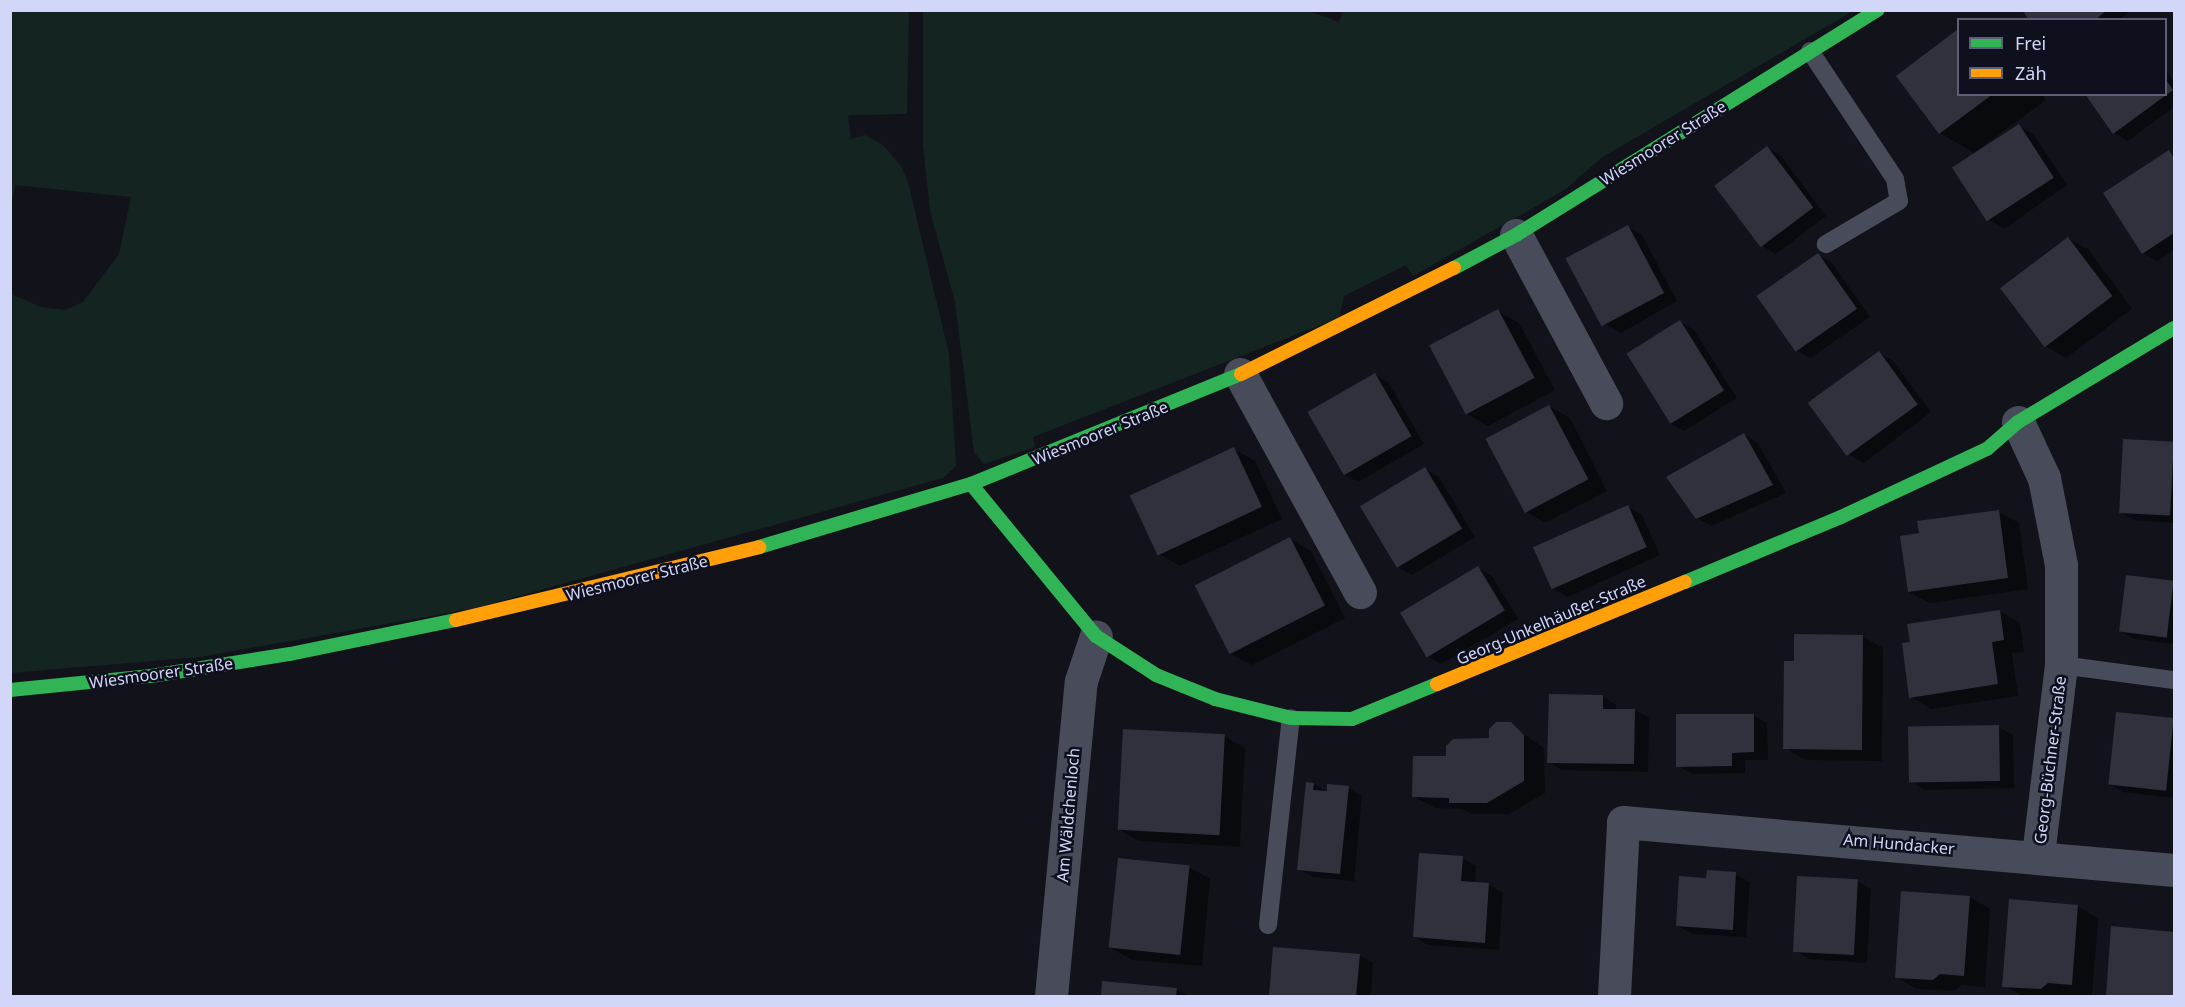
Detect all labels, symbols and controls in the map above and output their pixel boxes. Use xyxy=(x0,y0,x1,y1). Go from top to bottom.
legend xyxy=(1957,18,2167,96)
text: Frei xyxy=(2015,31,2046,55)
text: Zäh xyxy=(2015,61,2047,85)
street label: Wiesmoorer Straße xyxy=(1596,96,1730,190)
street label: Wiesmoorer Straße xyxy=(1029,397,1171,469)
street label: Wiesmoorer Straße xyxy=(564,551,710,605)
street label: Georg-Unkelhäußer-Straße xyxy=(1454,571,1648,669)
street label: Wiesmoorer Straße xyxy=(88,653,234,693)
street label: Georg-Büchner-Straße xyxy=(2030,675,2070,845)
street label: Am Wäldchenloch xyxy=(1053,747,1083,883)
street label: Am Hundacker xyxy=(1843,830,1955,858)

